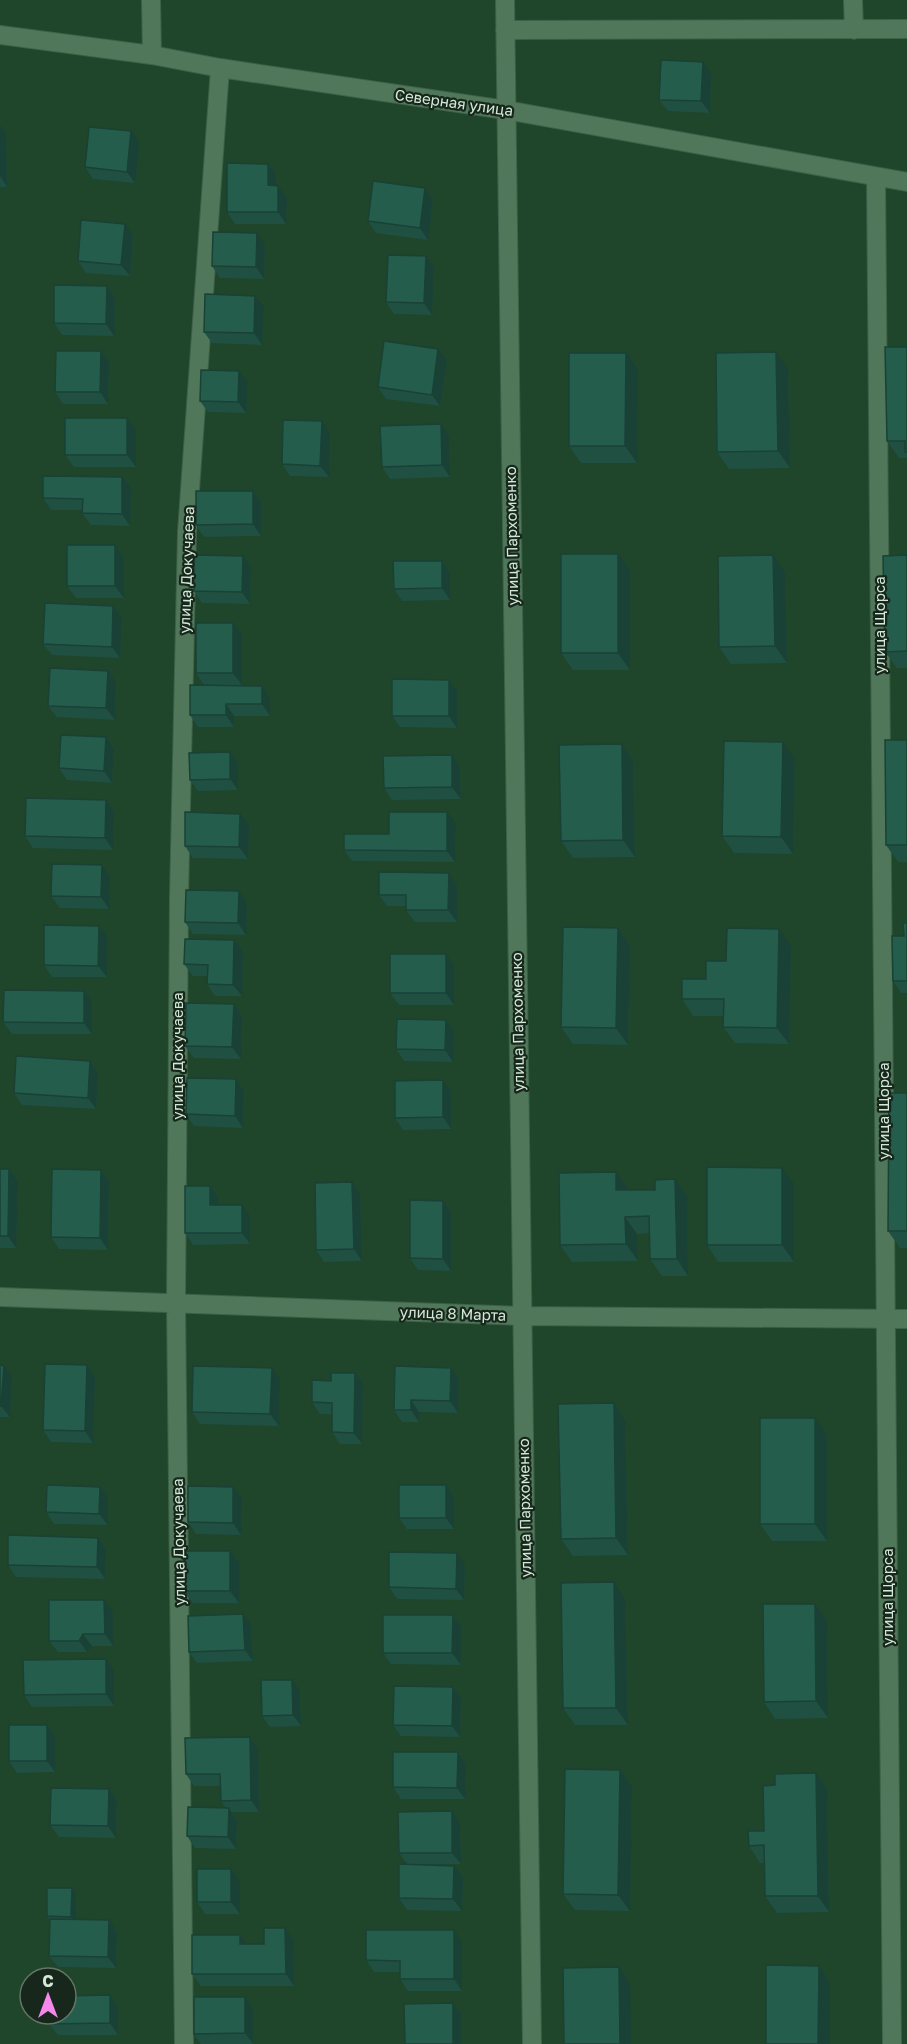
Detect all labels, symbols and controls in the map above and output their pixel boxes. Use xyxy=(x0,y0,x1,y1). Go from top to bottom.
street label: Северная улица xyxy=(394,85,514,119)
street label: улица Пархоменко xyxy=(501,466,521,606)
street label: улица Докучаева xyxy=(175,506,197,634)
street label: улица Щорса xyxy=(870,576,888,674)
street label: улица Пархоменко xyxy=(507,952,527,1092)
street label: улица Докучаева xyxy=(168,992,186,1120)
street label: улица Щорса xyxy=(874,1062,892,1160)
street label: улица 8 Марта xyxy=(399,1302,507,1324)
street label: улица Пархоменко xyxy=(514,1438,534,1578)
street label: улица Докучаева xyxy=(168,1478,188,1606)
street label: улица Щорса xyxy=(878,1548,896,1646)
north arrow xyxy=(18,1966,78,2026)
text: С xyxy=(42,1971,54,1991)

